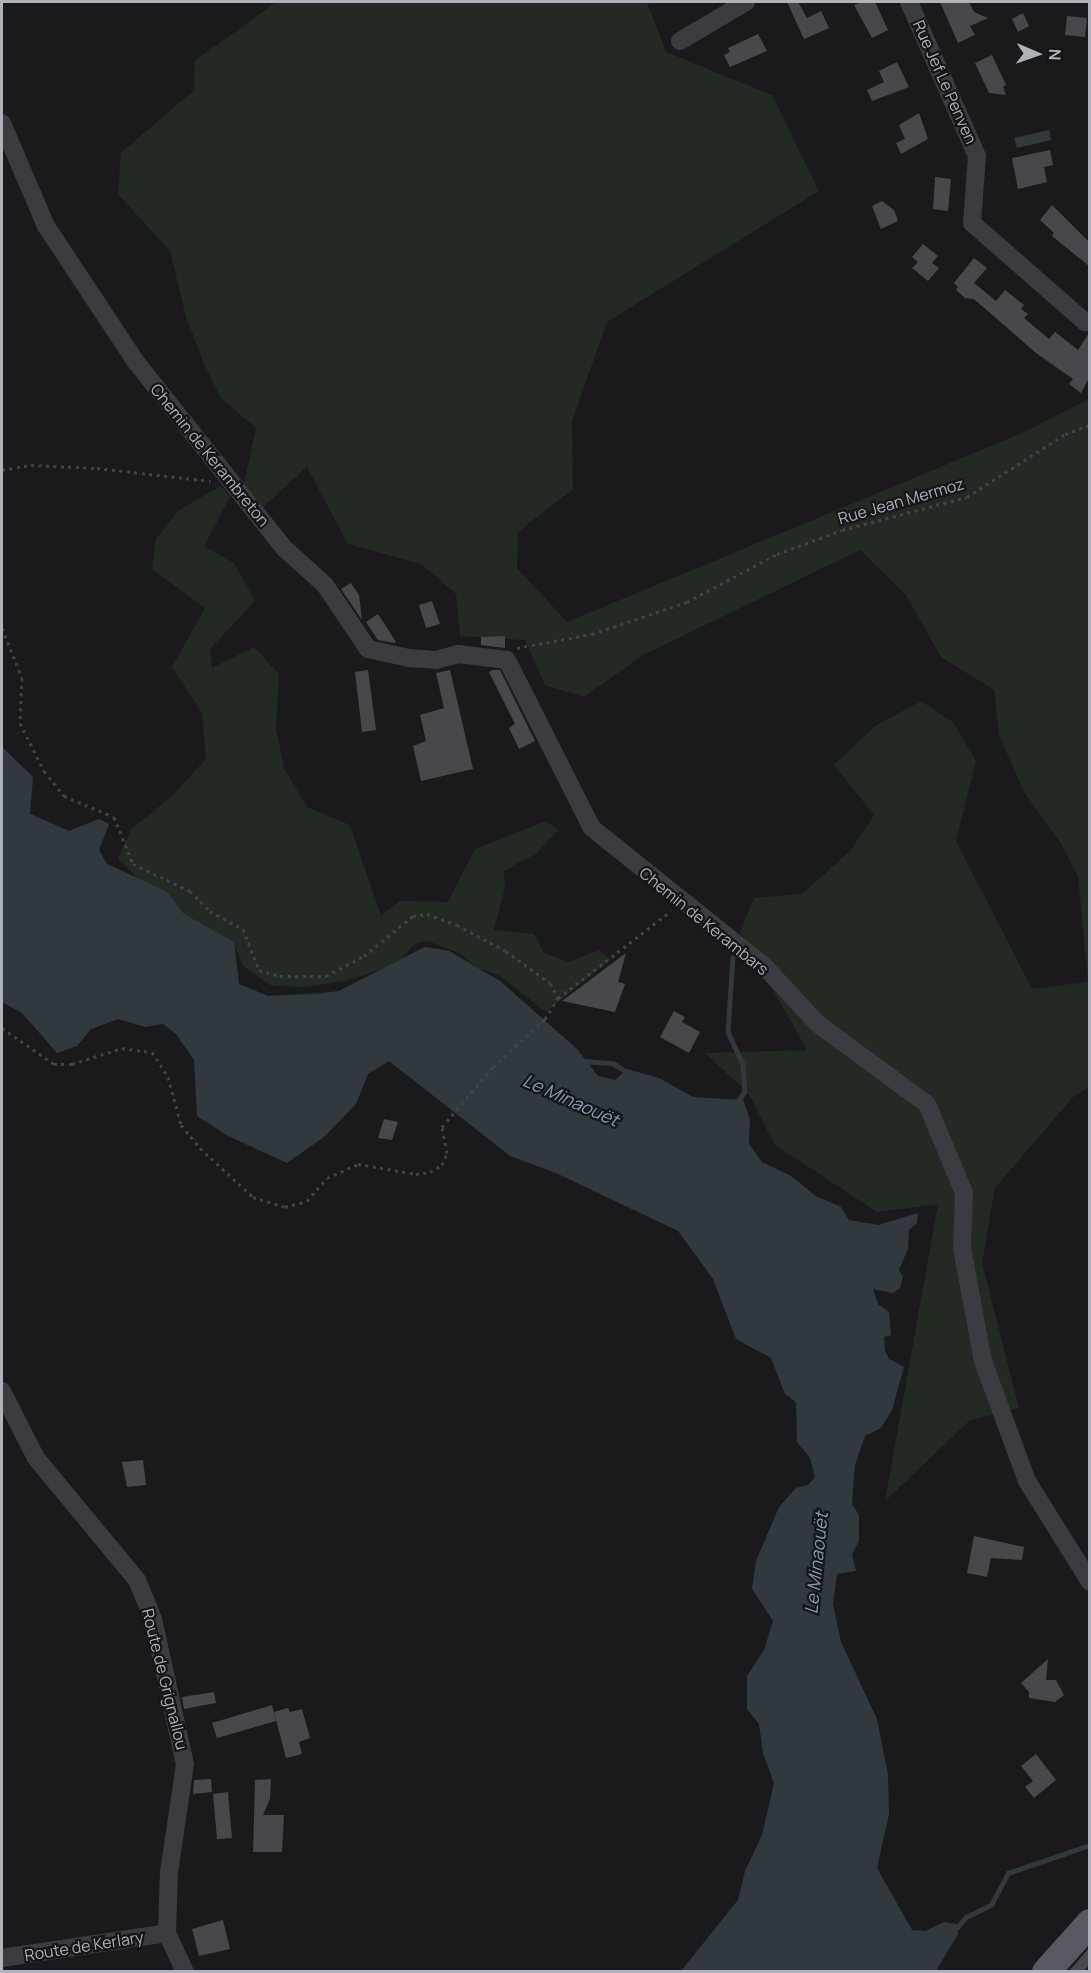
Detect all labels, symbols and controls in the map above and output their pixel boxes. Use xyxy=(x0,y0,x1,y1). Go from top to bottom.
street label: Rue Jef Le Penven xyxy=(909,17,981,147)
north arrow xyxy=(1007,24,1067,84)
text: N xyxy=(1044,48,1066,61)
street label: Chemin de Kerambreton xyxy=(147,380,273,530)
street label: Rue Jean Mermoz xyxy=(836,474,966,528)
street label: Chemin de Kerambars xyxy=(636,863,772,979)
water label: Le Minaouët xyxy=(520,1069,622,1131)
water label: Le Minaouët xyxy=(800,1511,832,1615)
street label: Route de Grignallou xyxy=(138,1606,192,1752)
street label: Route de Kerlary xyxy=(23,1927,145,1965)

